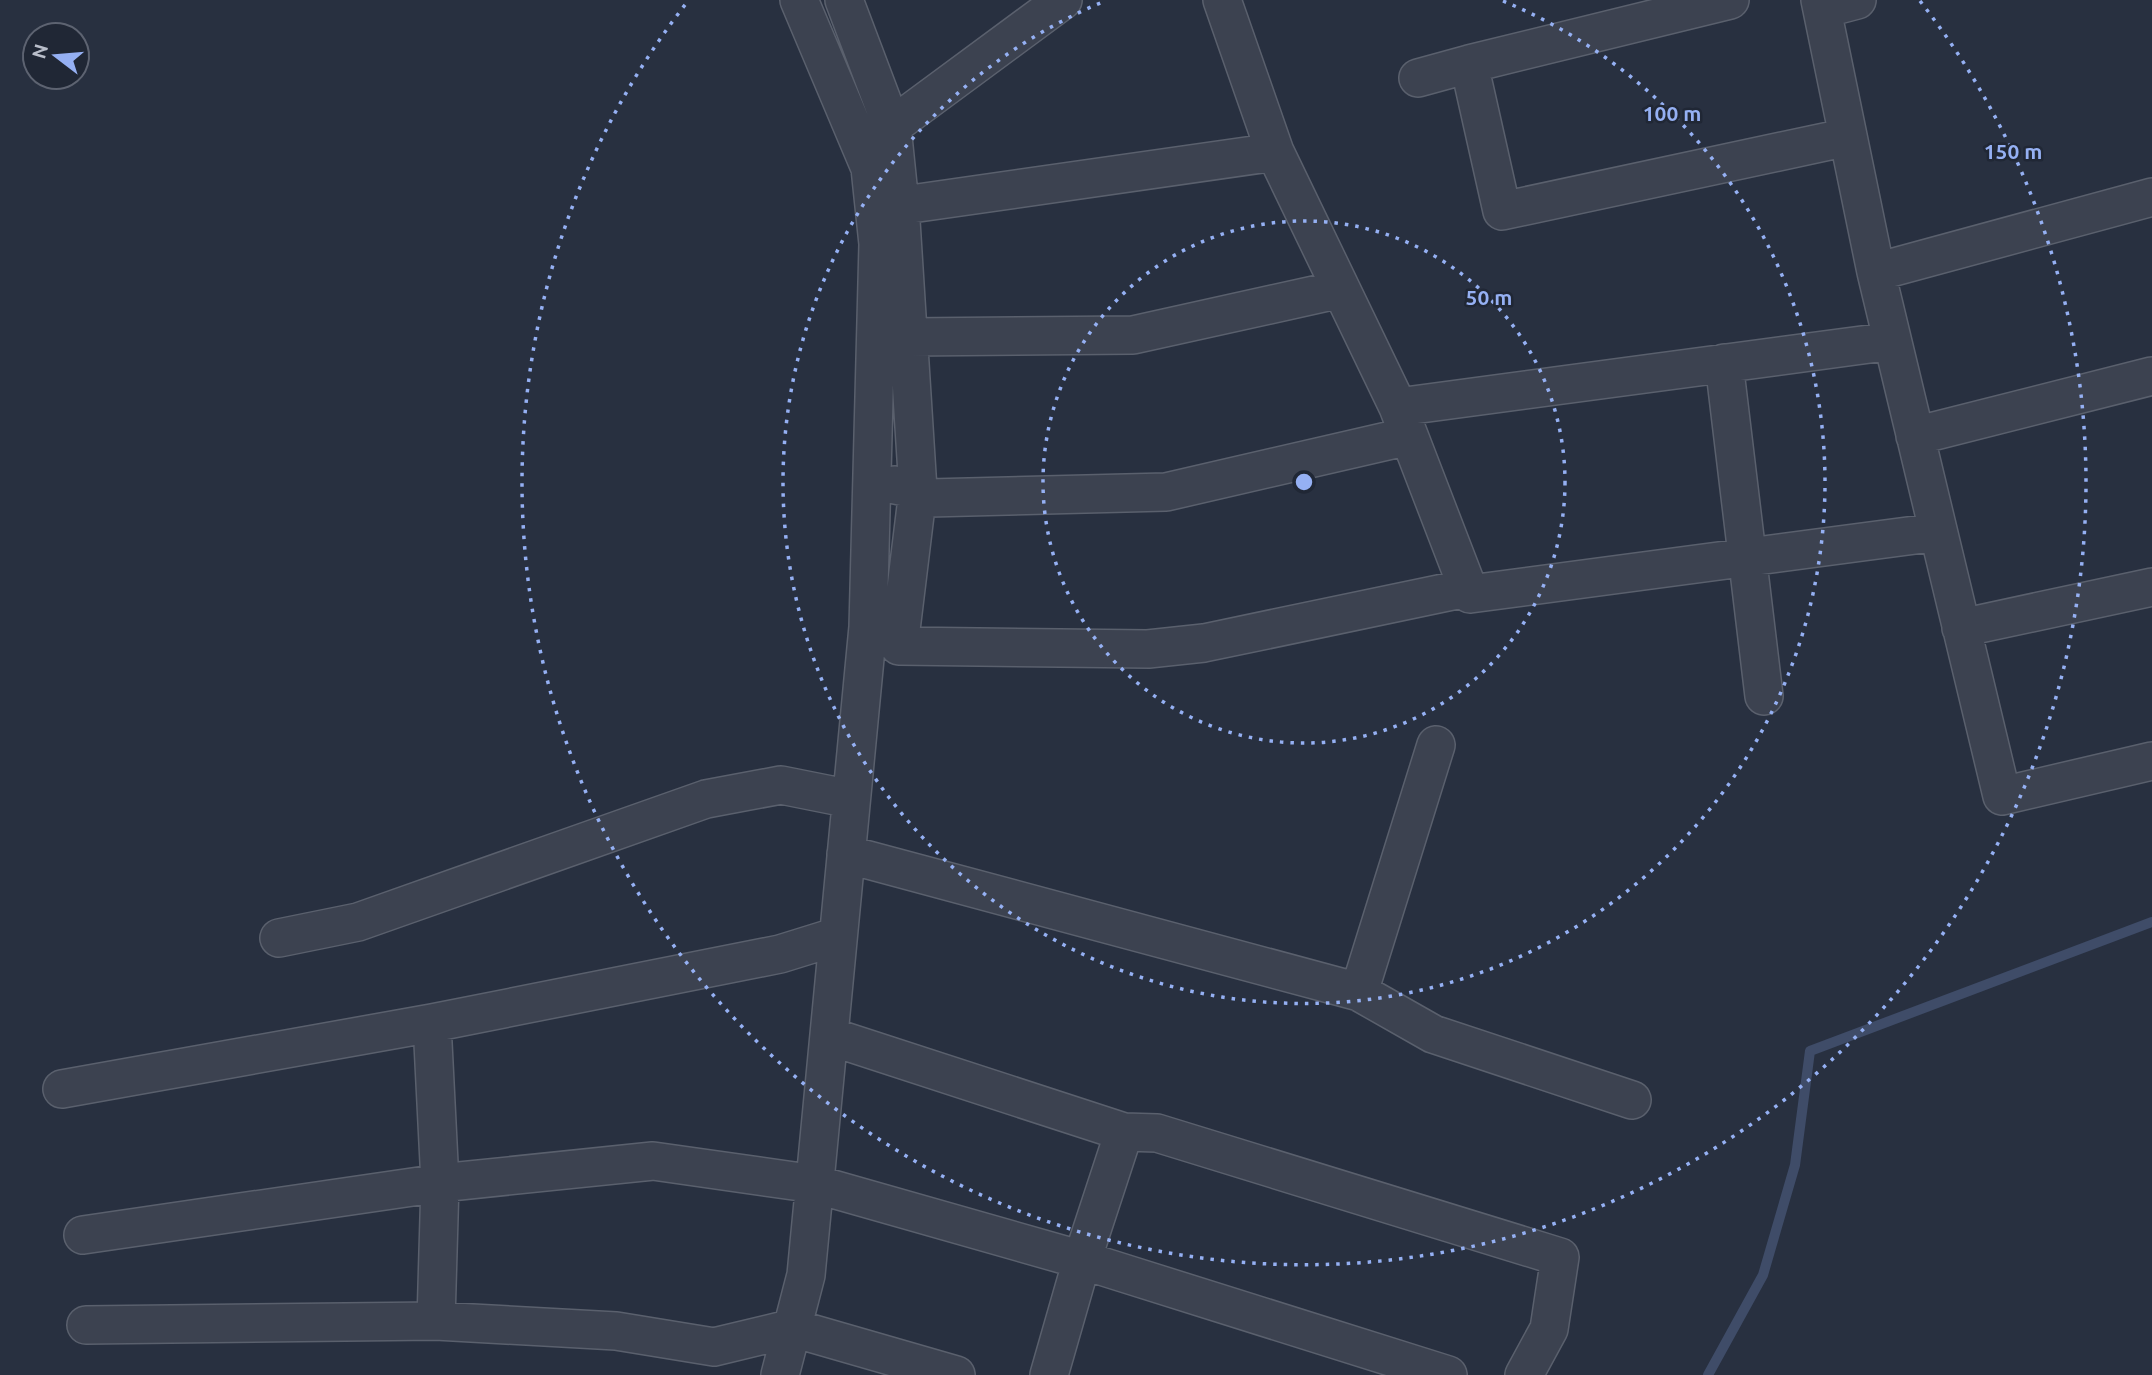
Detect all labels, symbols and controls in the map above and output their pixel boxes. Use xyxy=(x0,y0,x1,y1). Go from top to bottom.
north arrow xyxy=(21,21,91,91)
text: N xyxy=(27,41,52,61)
text: 100 m xyxy=(1643,101,1701,125)
text: 150 m xyxy=(1984,139,2042,163)
text: 50 m xyxy=(1466,285,1512,309)
centre of rings xyxy=(1292,470,1316,494)

